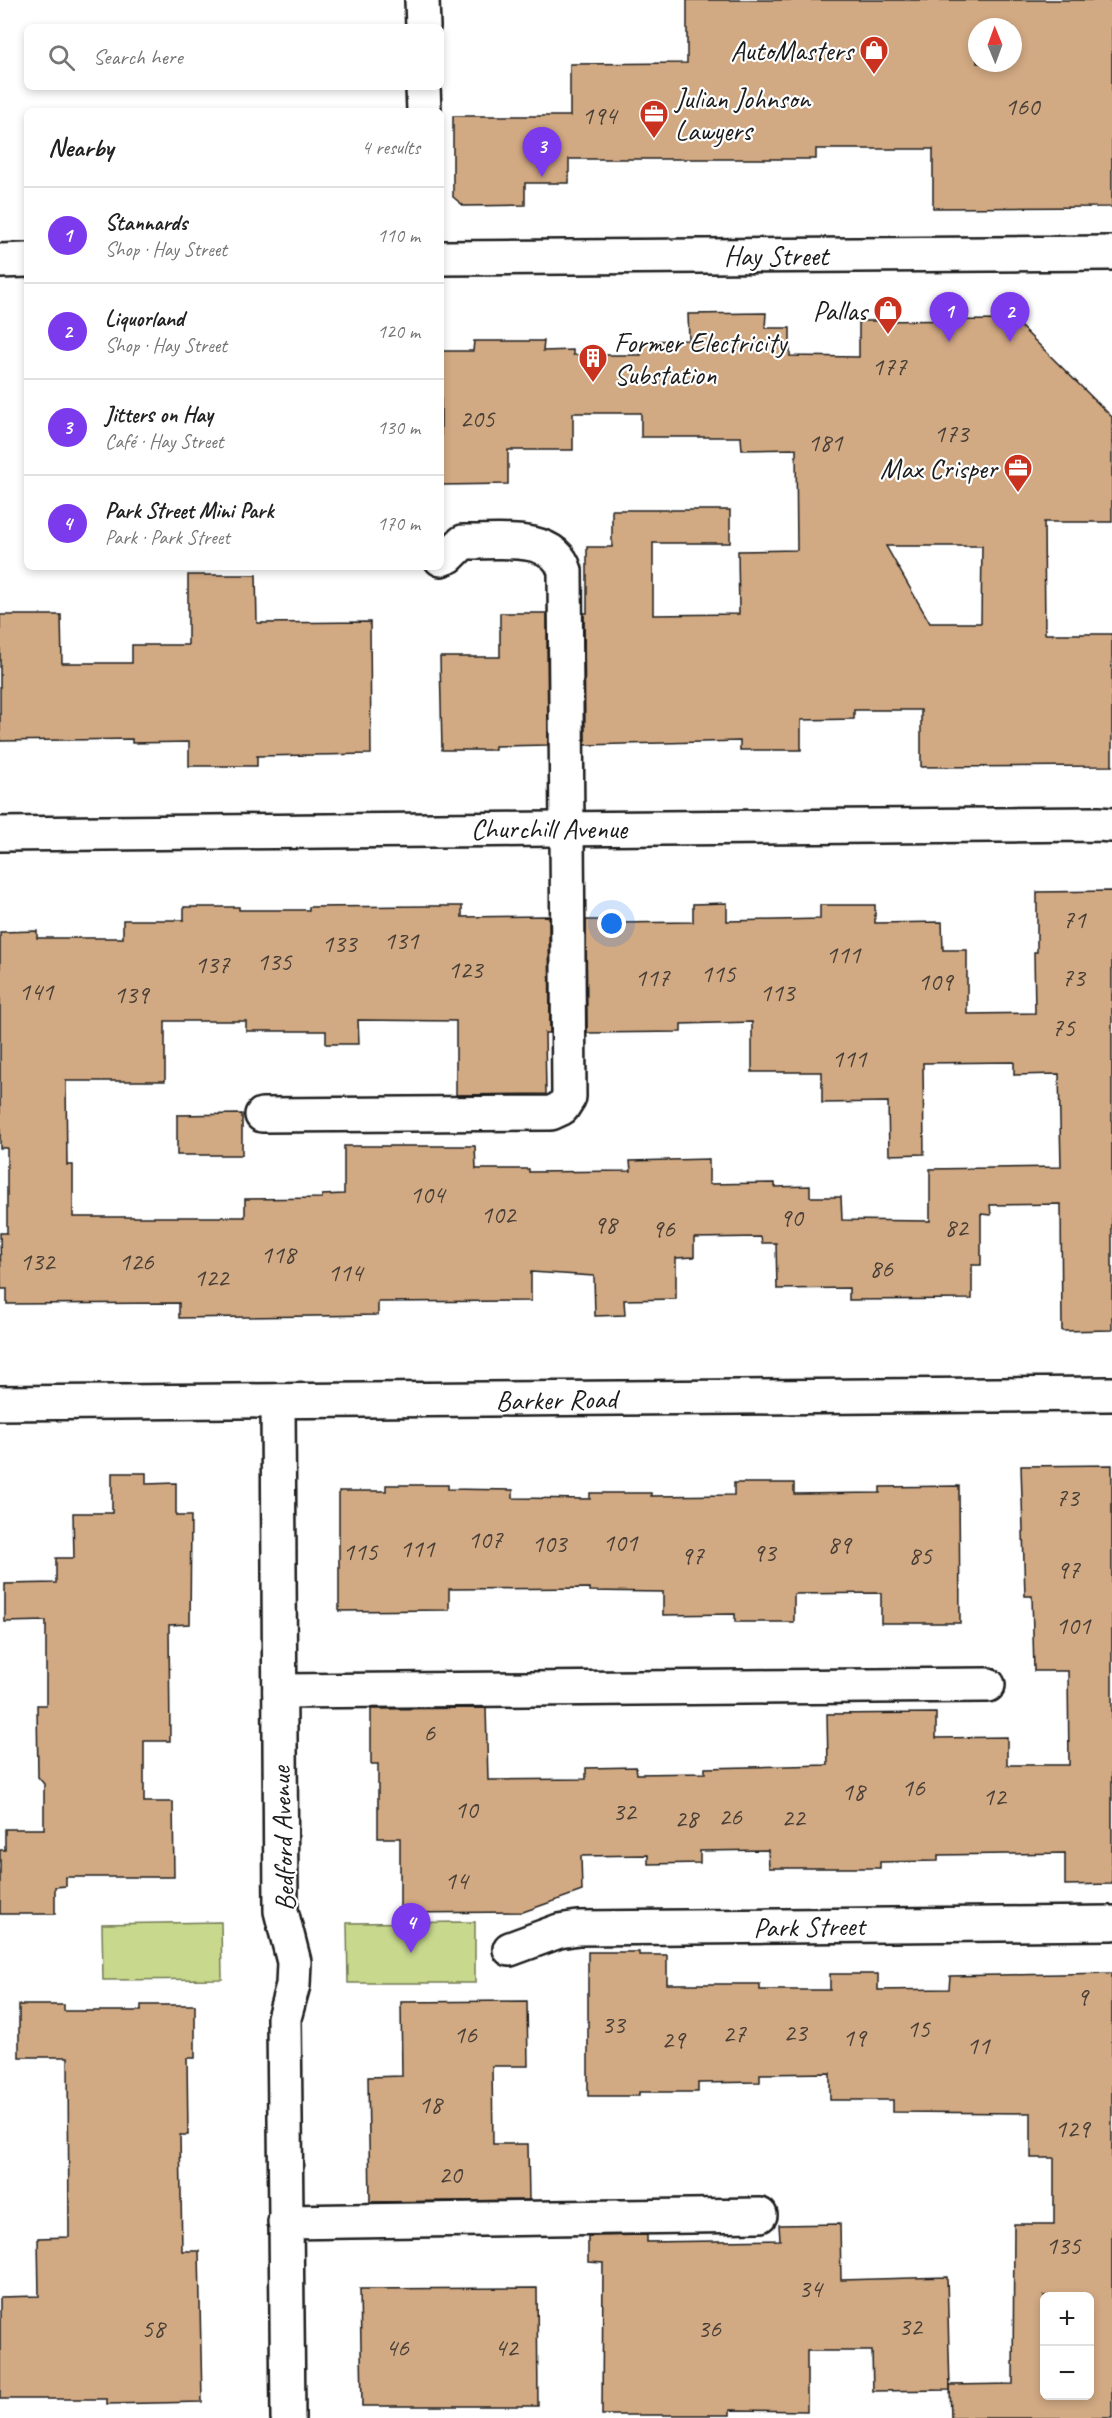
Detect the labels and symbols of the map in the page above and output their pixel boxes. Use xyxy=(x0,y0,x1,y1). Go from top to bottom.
north arrow xyxy=(968,18,1022,72)
place label: AutoMasters xyxy=(731,33,855,68)
shop icon: AutoMasters xyxy=(858,34,890,76)
place label: Julian Johnson Lawyers xyxy=(673,81,811,148)
house number: 160 xyxy=(1004,90,1042,123)
office icon: Julian Johnson Lawyers xyxy=(638,98,670,140)
house number: 194 xyxy=(581,99,619,132)
pin: 3 xyxy=(522,128,562,177)
street label: Hay Street xyxy=(724,238,831,273)
pin: 1 xyxy=(930,292,968,342)
pin: 2 xyxy=(990,292,1030,342)
place label: Pallas xyxy=(813,293,869,328)
shop icon: Pallas xyxy=(872,294,904,336)
place label: Former Electricity Substation xyxy=(614,325,789,392)
building icon: Former Electricity Substation xyxy=(577,342,609,384)
house number: 177 xyxy=(871,350,908,383)
house number: 205 xyxy=(459,402,496,435)
house number: 173 xyxy=(933,417,971,450)
house number: 181 xyxy=(807,426,844,459)
place label: Max Crisper xyxy=(880,451,999,486)
office icon: Max Crisper xyxy=(1002,452,1034,494)
street label: Churchill Avenue xyxy=(471,811,629,846)
house number: 71 xyxy=(1062,903,1087,936)
your location xyxy=(597,909,626,938)
house number: 131 xyxy=(383,924,420,957)
house number: 133 xyxy=(321,927,359,960)
house number: 111 xyxy=(825,938,862,971)
house number: 135 xyxy=(256,945,293,978)
house number: 137 xyxy=(194,948,231,981)
house number: 123 xyxy=(447,953,485,986)
house number: 115 xyxy=(700,957,737,990)
house number: 117 xyxy=(634,961,671,994)
house number: 73 xyxy=(1061,961,1087,994)
house number: 109 xyxy=(917,965,955,998)
house number: 141 xyxy=(18,975,55,1008)
house number: 113 xyxy=(759,976,797,1009)
house number: 139 xyxy=(113,978,151,1011)
house number: 75 xyxy=(1051,1011,1076,1044)
house number: 111 xyxy=(831,1042,868,1075)
house number: 104 xyxy=(409,1178,447,1211)
house number: 102 xyxy=(480,1198,518,1231)
house number: 90 xyxy=(779,1201,805,1234)
house number: 98 xyxy=(593,1208,619,1241)
house number: 82 xyxy=(944,1211,970,1244)
house number: 96 xyxy=(651,1212,676,1245)
house number: 118 xyxy=(260,1238,298,1271)
house number: 132 xyxy=(19,1245,57,1278)
house number: 126 xyxy=(118,1245,155,1278)
house number: 86 xyxy=(869,1252,894,1285)
house number: 114 xyxy=(327,1256,365,1289)
house number: 122 xyxy=(193,1261,231,1294)
street label: Barker Road xyxy=(495,1381,621,1418)
house number: 73 xyxy=(1055,1481,1081,1514)
house number: 107 xyxy=(467,1523,504,1556)
house number: 101 xyxy=(602,1526,639,1559)
house number: 103 xyxy=(531,1527,569,1560)
house number: 89 xyxy=(827,1528,853,1561)
house number: 111 xyxy=(399,1532,436,1565)
house number: 115 xyxy=(342,1535,379,1568)
house number: 93 xyxy=(752,1536,778,1569)
house number: 97 xyxy=(680,1539,705,1572)
house number: 85 xyxy=(908,1539,933,1572)
house number: 97 xyxy=(1056,1553,1081,1586)
house number: 101 xyxy=(1055,1609,1092,1642)
house number: 6 xyxy=(423,1716,436,1749)
street label: Bedford Avenue xyxy=(262,1764,303,1912)
house number: 16 xyxy=(901,1771,926,1804)
house number: 18 xyxy=(841,1775,867,1808)
house number: 12 xyxy=(982,1780,1008,1813)
house number: 10 xyxy=(454,1793,480,1826)
house number: 32 xyxy=(612,1795,638,1828)
house number: 26 xyxy=(718,1800,743,1833)
house number: 22 xyxy=(781,1801,807,1834)
house number: 28 xyxy=(674,1802,700,1835)
house number: 14 xyxy=(444,1864,470,1897)
pin: 4 xyxy=(392,1904,430,1953)
street label: Park Street xyxy=(753,1908,868,1945)
house number: 9 xyxy=(1076,1980,1090,2013)
house number: 33 xyxy=(601,2008,627,2041)
house number: 15 xyxy=(906,2012,931,2045)
house number: 23 xyxy=(783,2016,809,2049)
house number: 27 xyxy=(722,2017,747,2050)
house number: 16 xyxy=(453,2018,478,2051)
house number: 19 xyxy=(842,2021,868,2054)
house number: 29 xyxy=(661,2023,687,2056)
house number: 11 xyxy=(966,2029,991,2062)
house number: 18 xyxy=(418,2088,444,2121)
house number: 129 xyxy=(1054,2112,1092,2145)
house number: 20 xyxy=(438,2158,464,2191)
house number: 135 xyxy=(1045,2229,1082,2262)
house number: 34 xyxy=(798,2272,824,2305)
house number: 32 xyxy=(898,2310,924,2343)
house number: 58 xyxy=(141,2312,167,2345)
house number: 36 xyxy=(697,2312,722,2345)
house number: 46 xyxy=(385,2331,410,2364)
house number: 42 xyxy=(494,2331,520,2364)

